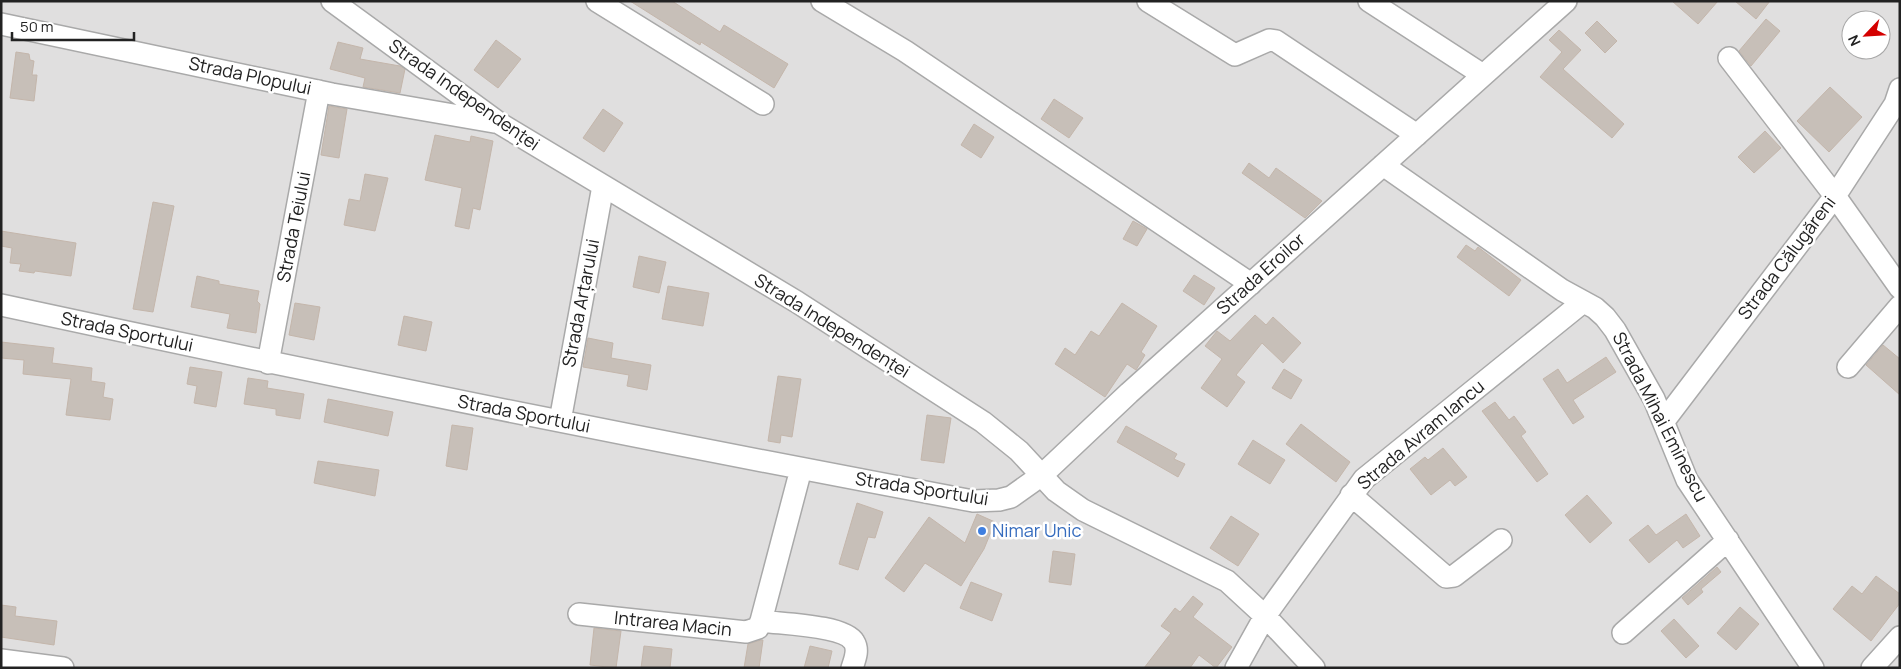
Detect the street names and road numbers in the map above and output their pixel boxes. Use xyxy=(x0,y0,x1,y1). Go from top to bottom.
street label: Strada Independenței xyxy=(384,33,545,155)
street label: Strada Plopului xyxy=(187,50,314,100)
street label: Strada Teiului xyxy=(271,169,316,284)
street label: Strada Călugăreni xyxy=(1732,191,1840,324)
street label: Strada Eroilor xyxy=(1211,227,1310,319)
street label: Strada Arțarului xyxy=(556,237,604,369)
street label: Strada Independenței xyxy=(750,268,915,383)
street label: Strada Sportului xyxy=(59,305,196,357)
street label: Strada Mihai Eminescu xyxy=(1608,328,1714,506)
street label: Strada Avram Iancu xyxy=(1352,374,1489,495)
street label: Strada Sportului xyxy=(456,388,593,438)
street label: Strada Sportului xyxy=(854,466,991,510)
street label: Intrarea Macin xyxy=(613,605,733,641)

